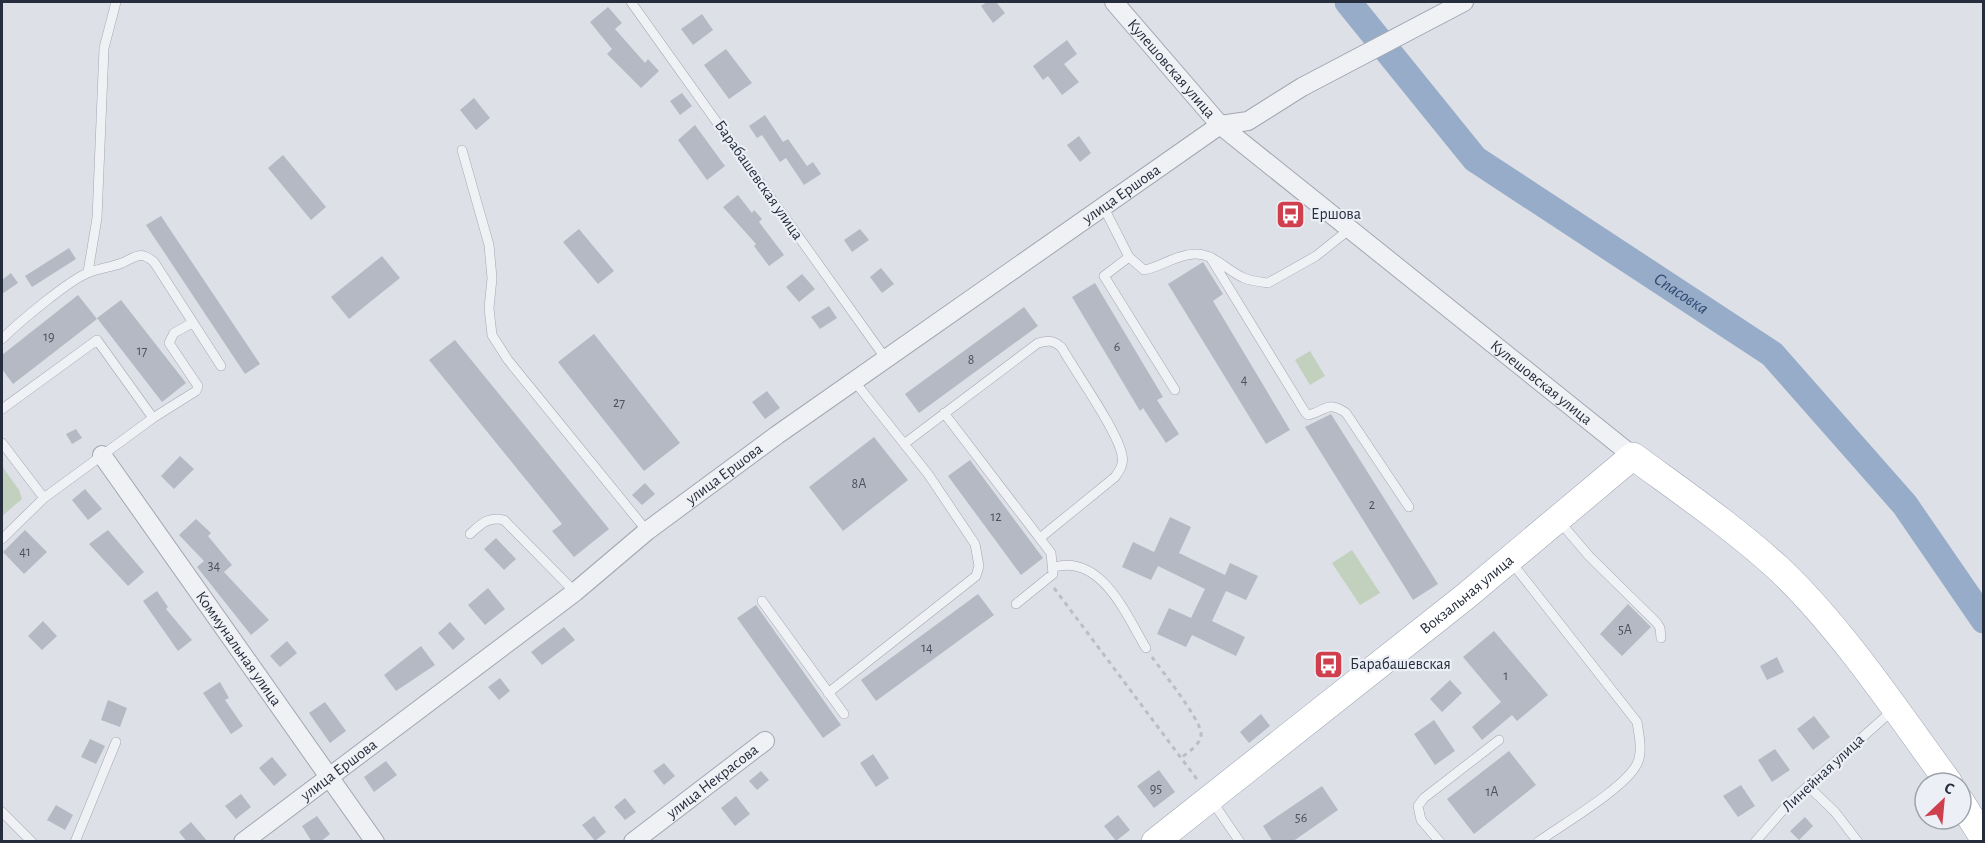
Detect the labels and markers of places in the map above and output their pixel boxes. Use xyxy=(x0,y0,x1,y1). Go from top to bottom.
bus stop icon: Ершова xyxy=(1274,198,1306,230)
place label: Ершова xyxy=(1311,206,1361,222)
bus stop icon: Барабашевская xyxy=(1313,648,1345,680)
place label: Барабашевская xyxy=(1350,656,1451,672)

